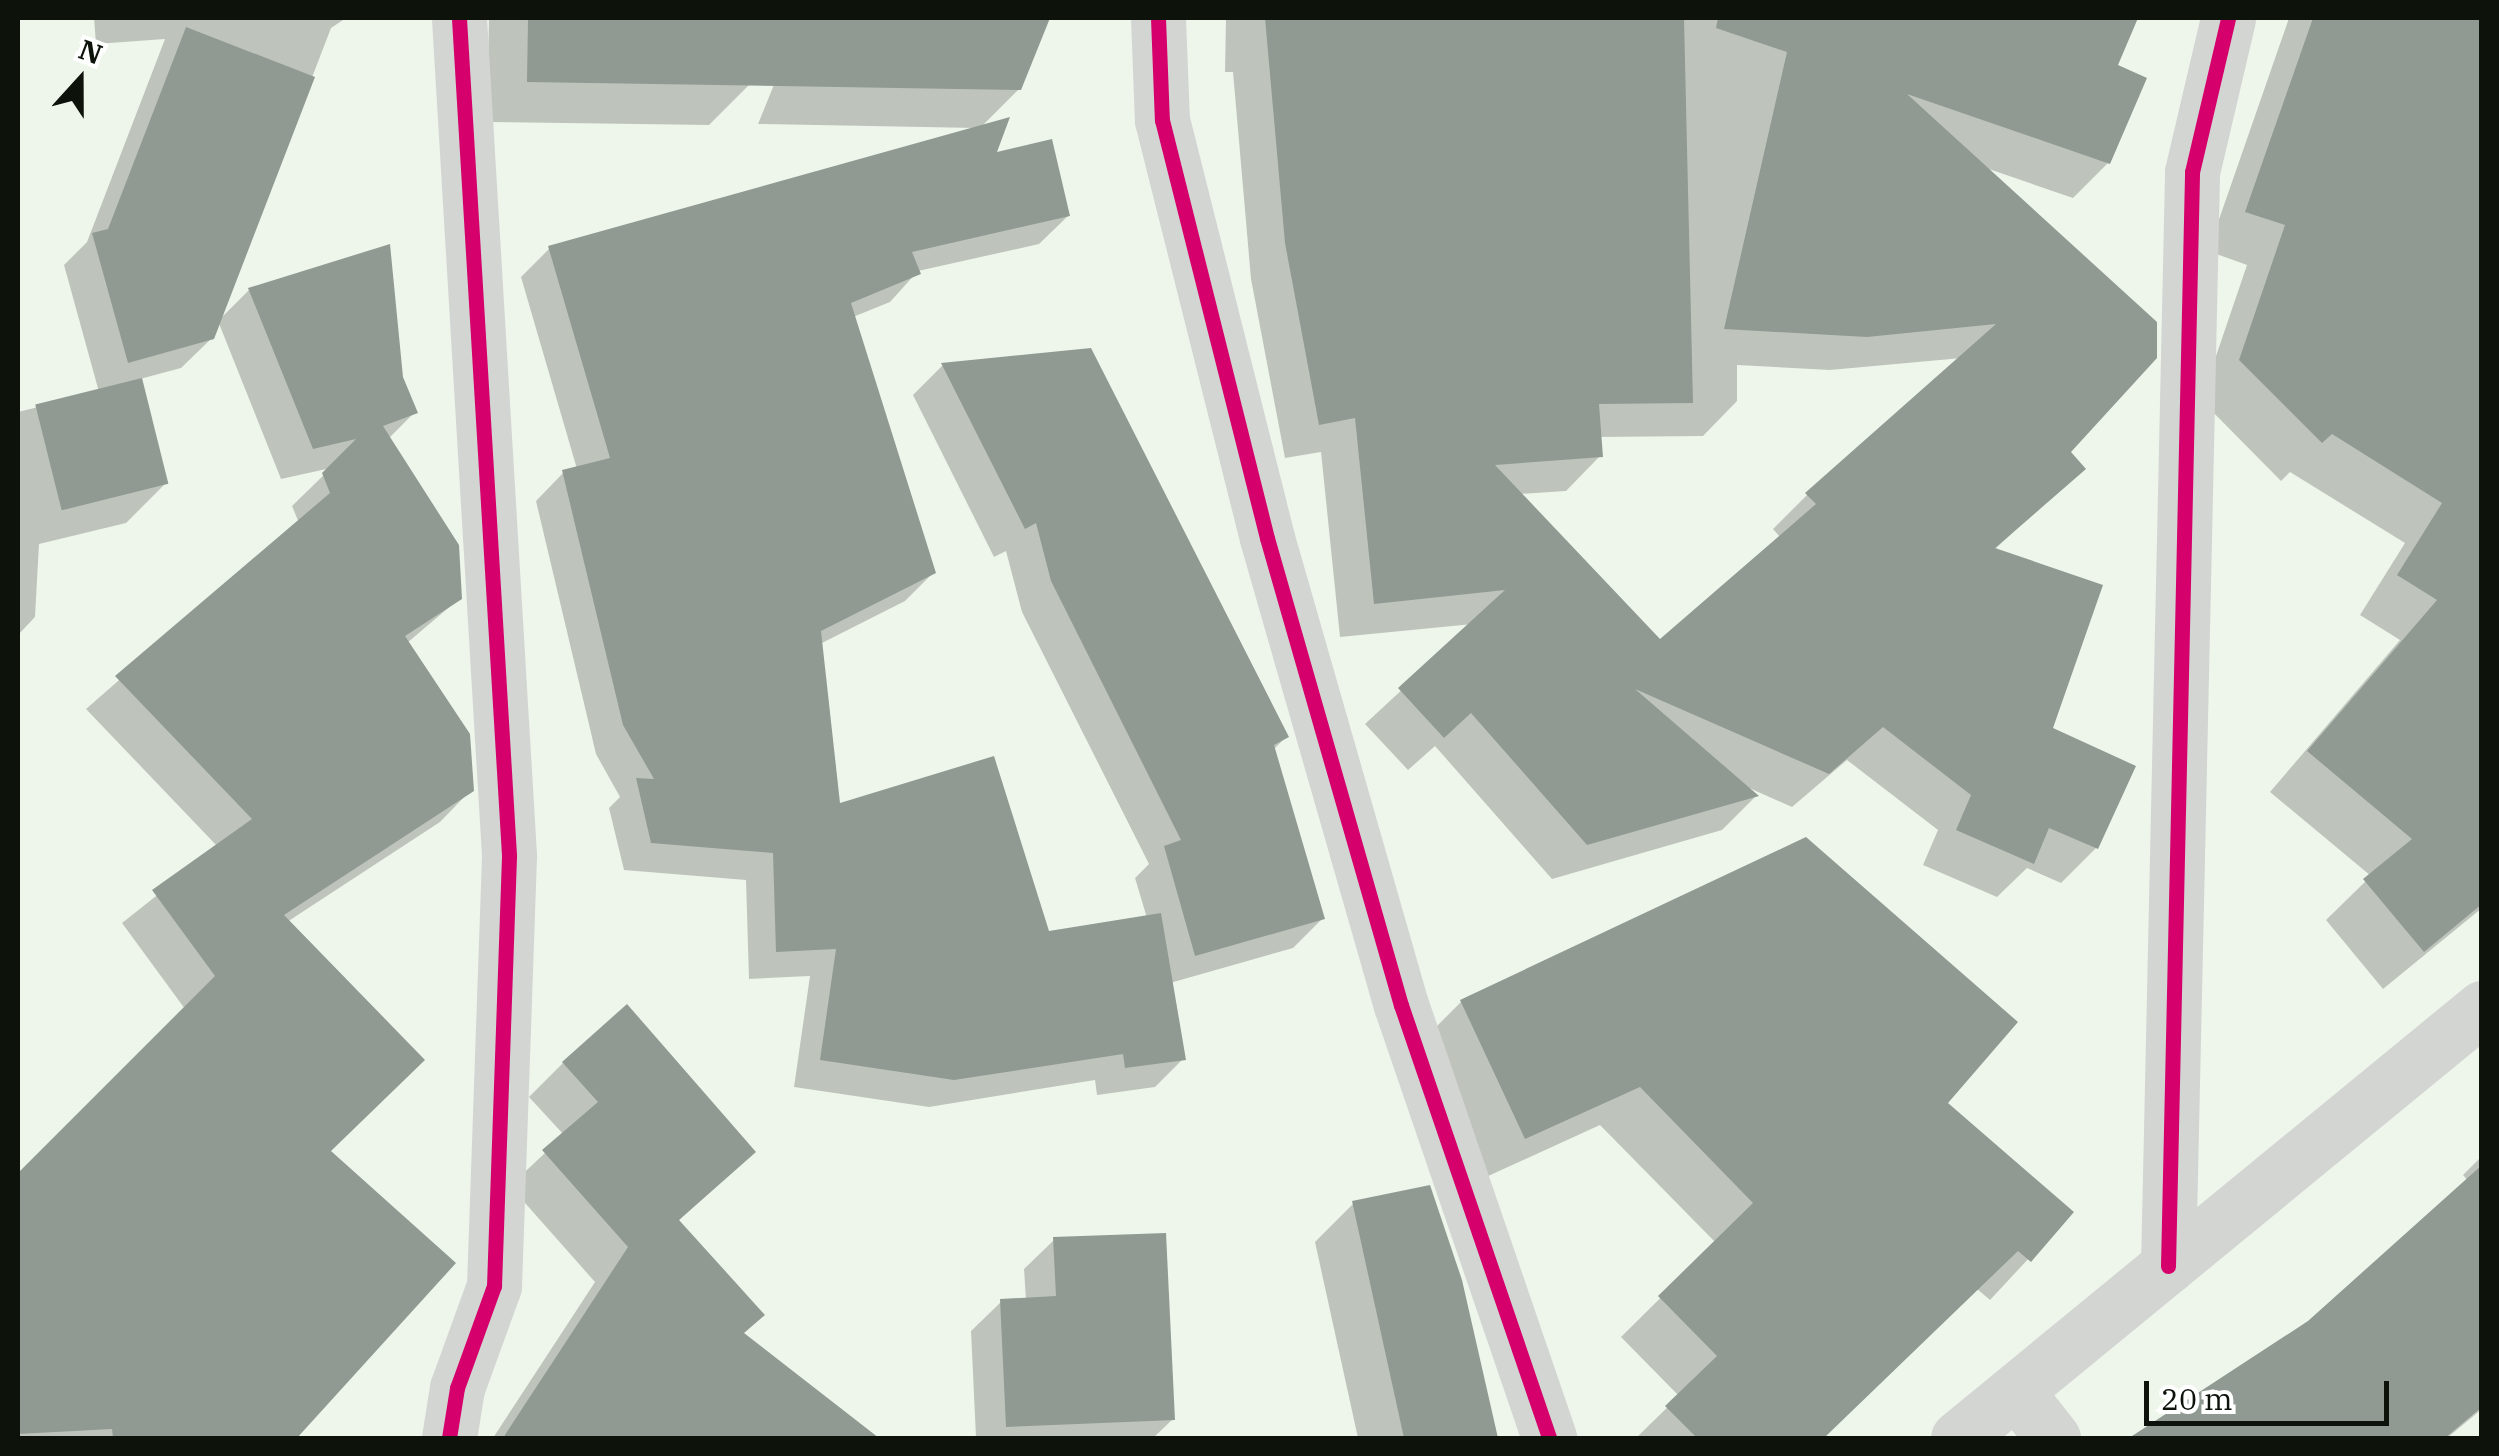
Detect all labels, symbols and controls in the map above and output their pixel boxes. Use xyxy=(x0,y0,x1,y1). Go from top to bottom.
north arrow xyxy=(30,30,130,130)
text: N xyxy=(74,30,108,73)
scale bar xyxy=(2149,1361,2394,1423)
text: 20 m xyxy=(2161,1379,2233,1418)

